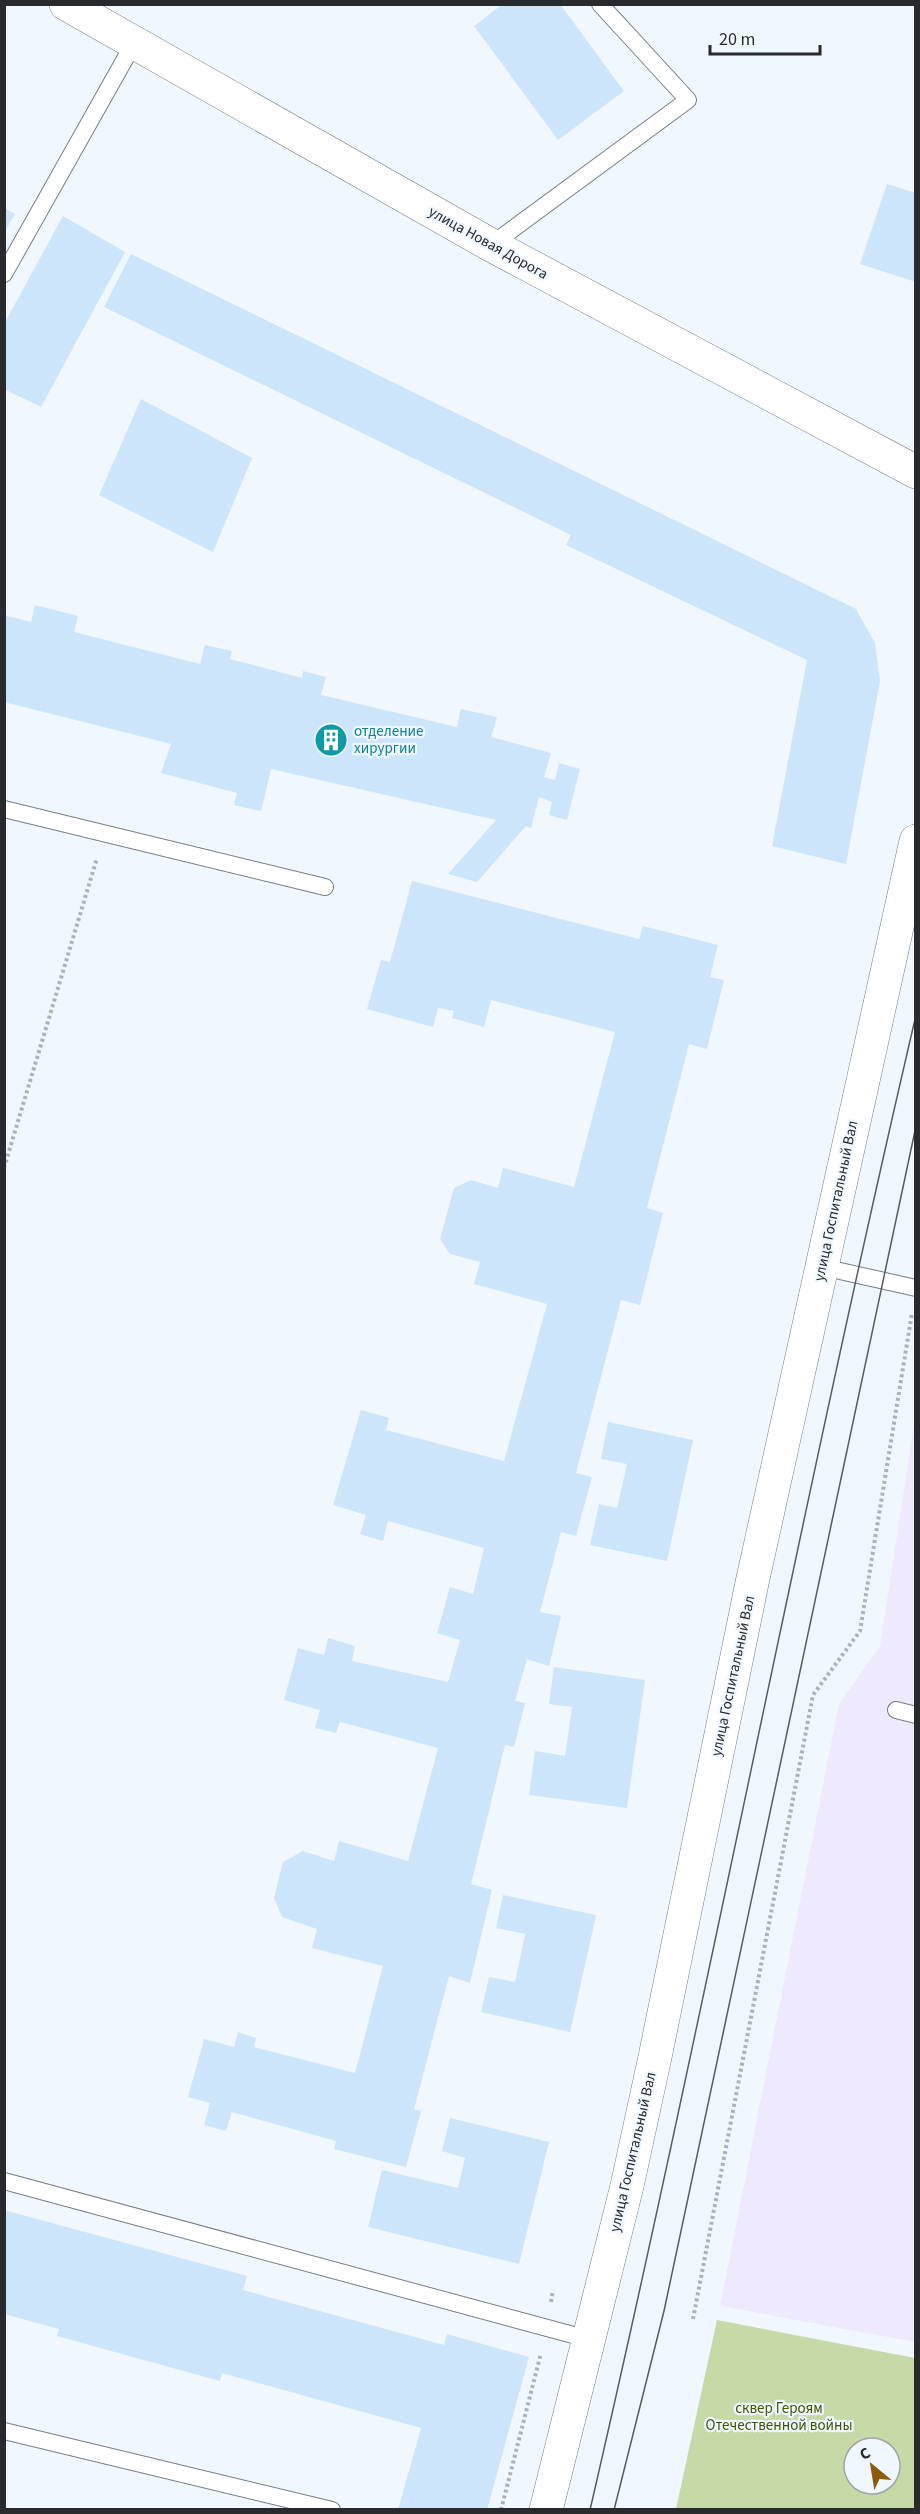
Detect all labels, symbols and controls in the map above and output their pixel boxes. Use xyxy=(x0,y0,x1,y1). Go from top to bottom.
scale bar xyxy=(710,18,820,56)
text: 20 m xyxy=(719,27,755,52)
street label: улица Новая Дорога xyxy=(424,201,552,285)
place label: отделение хирургии xyxy=(354,721,424,759)
building icon: отделение хирургии xyxy=(313,722,349,758)
street label: улица Госпитальный Вал xyxy=(809,1119,863,1283)
street label: улица Госпитальный Вал xyxy=(706,1594,760,1758)
street label: улица Госпитальный Вал xyxy=(604,2070,662,2234)
park label: сквер Героям Отечественной войны xyxy=(705,2398,853,2436)
north arrow xyxy=(842,2436,902,2496)
text: С xyxy=(855,2442,875,2466)

